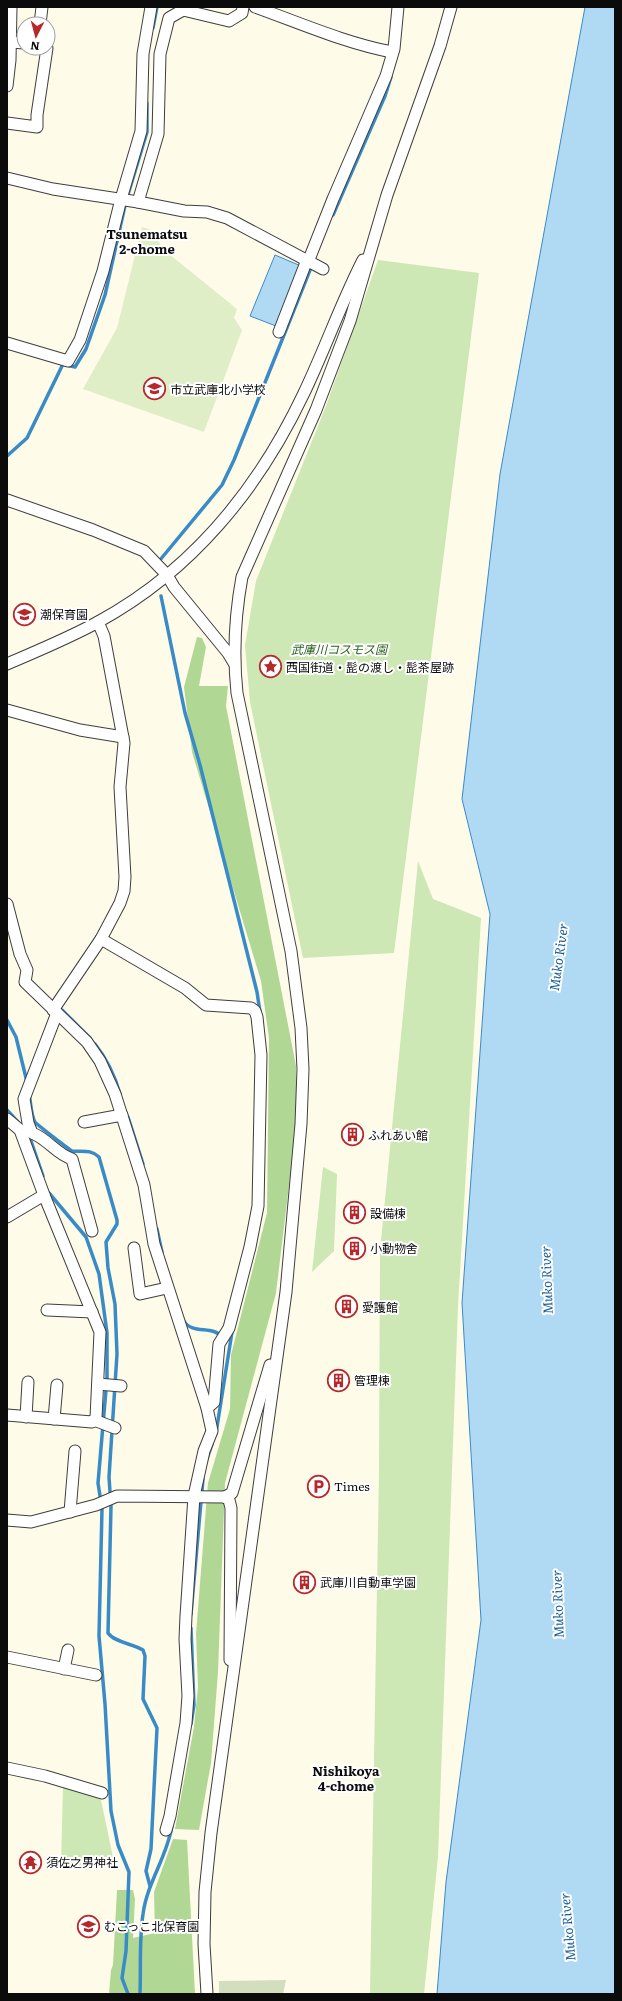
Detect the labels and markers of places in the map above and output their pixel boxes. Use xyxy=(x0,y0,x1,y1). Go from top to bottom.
school or university icon: 市立武庫北小学校 xyxy=(142,376,168,402)
place label: 市立武庫北小学校 xyxy=(170,380,266,398)
school or university icon: 潮保育園 xyxy=(11,601,37,627)
place label: 潮保育園 xyxy=(40,605,88,623)
place icon: 西国街道・髭の渡し・髭茶屋跡 xyxy=(257,654,283,680)
place label: 西国街道・髭の渡し・髭茶屋跡 xyxy=(286,658,454,676)
building icon: ふれあい館 xyxy=(339,1122,365,1148)
place label: ふれあい館 xyxy=(368,1126,428,1144)
building icon: 設備棟 xyxy=(342,1200,368,1226)
place label: 設備棟 xyxy=(370,1204,406,1222)
building icon: 小動物舍 xyxy=(341,1235,367,1261)
place label: 小動物舍 xyxy=(370,1239,418,1257)
building icon: 愛護館 xyxy=(333,1294,359,1320)
place label: 愛護館 xyxy=(362,1298,398,1316)
building icon: 管理棟 xyxy=(326,1367,352,1393)
place label: 管理棟 xyxy=(354,1371,390,1389)
parking icon: Times xyxy=(305,1473,331,1499)
place label: Times xyxy=(334,1477,370,1495)
building icon: 武庫川自動車学園 xyxy=(291,1569,317,1595)
place label: 武庫川自動車学園 xyxy=(320,1573,416,1591)
temple icon: 須佐之男神社 xyxy=(17,1849,43,1875)
place label: 須佐之男神社 xyxy=(46,1853,118,1871)
school or university icon: むこっこ北保育園 xyxy=(76,1913,102,1939)
place label: むこっこ北保育園 xyxy=(104,1917,199,1935)

